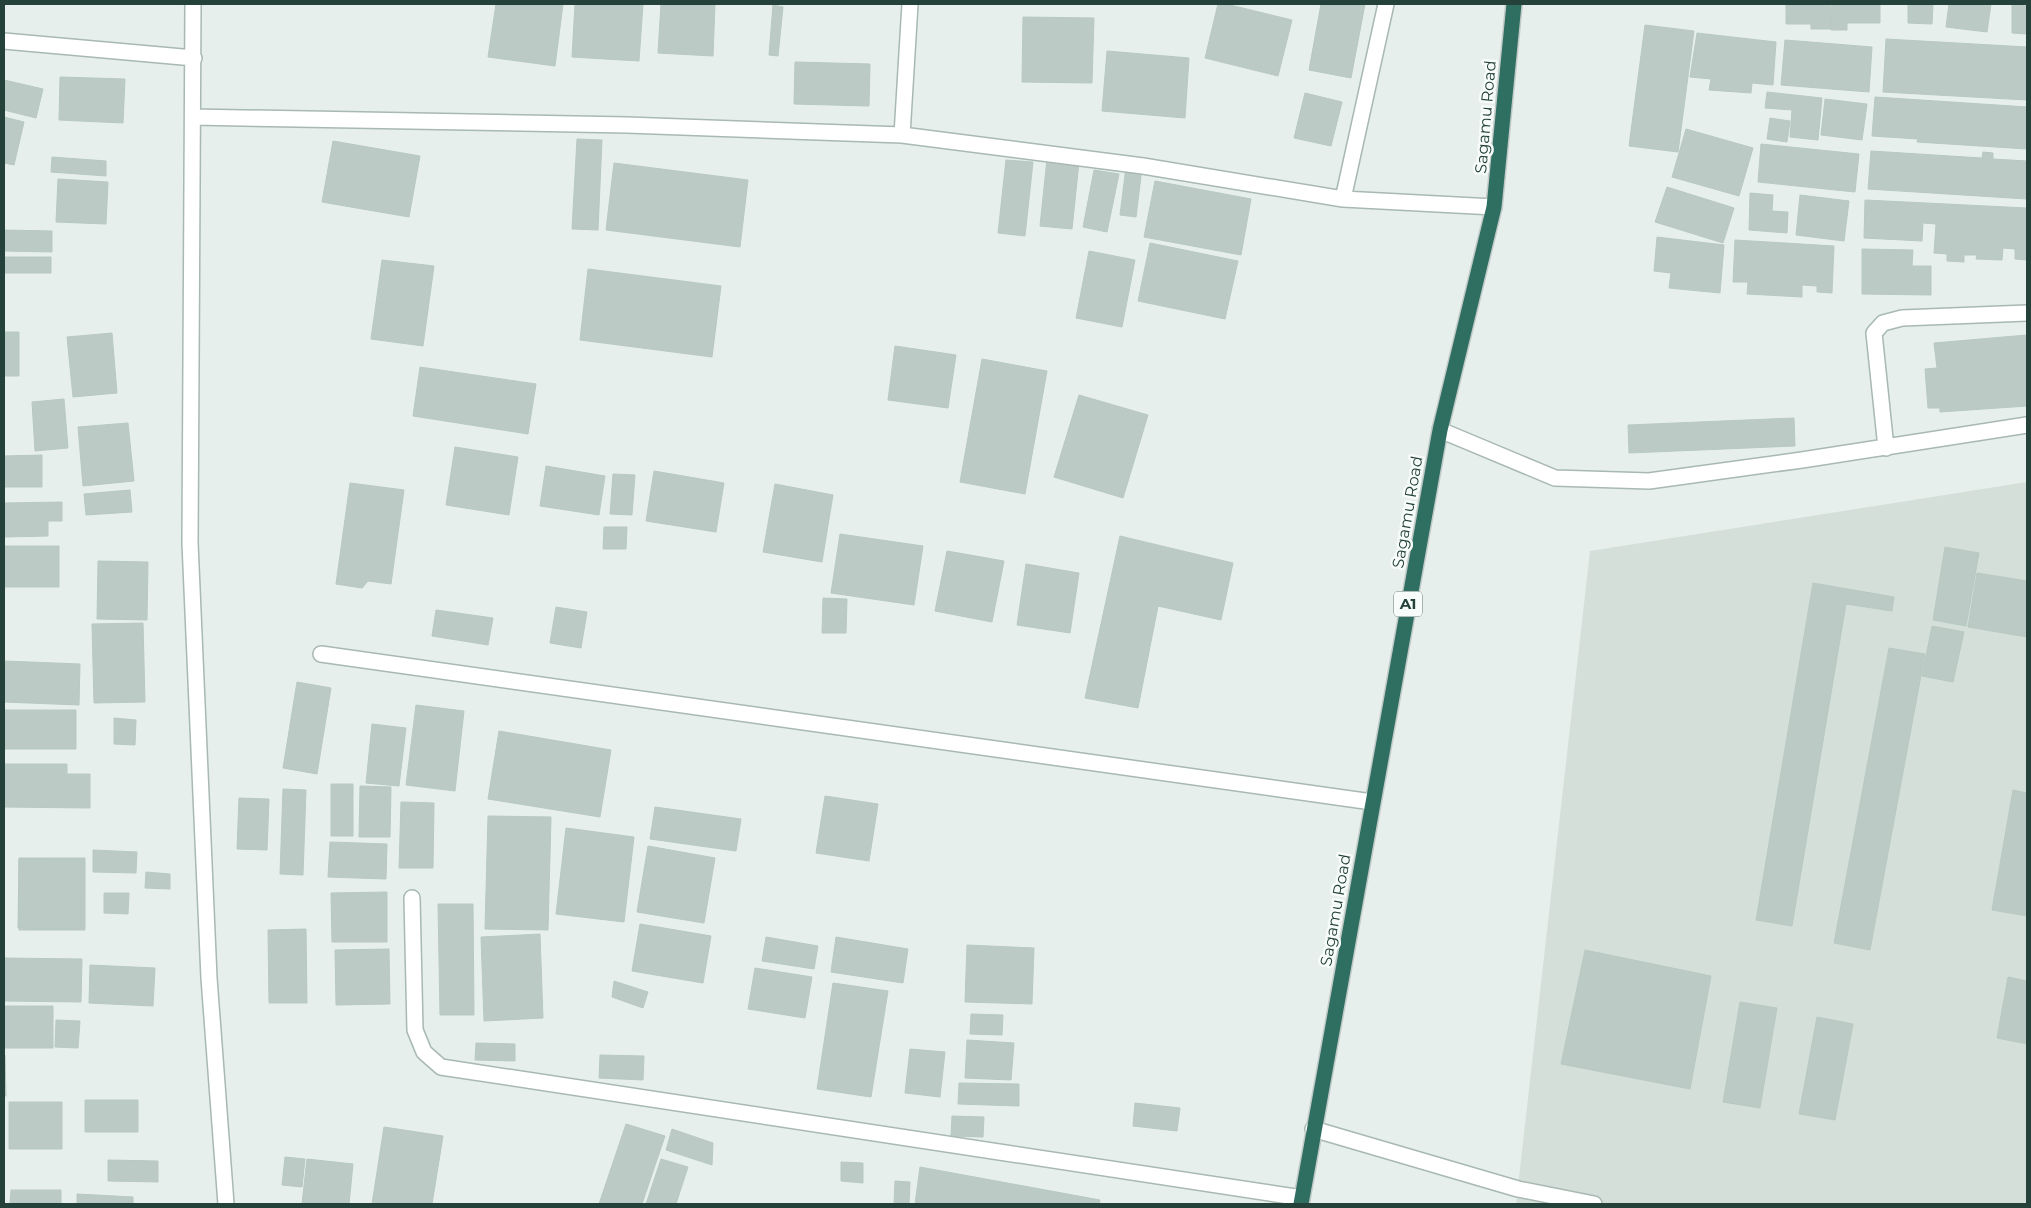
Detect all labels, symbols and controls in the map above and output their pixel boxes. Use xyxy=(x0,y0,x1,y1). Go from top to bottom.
street label: Sagamu Road xyxy=(1471,60,1500,174)
street label: Sagamu Road xyxy=(1388,455,1427,570)
road number: A1 xyxy=(1394,592,1422,616)
street label: Sagamu Road xyxy=(1316,853,1355,968)

